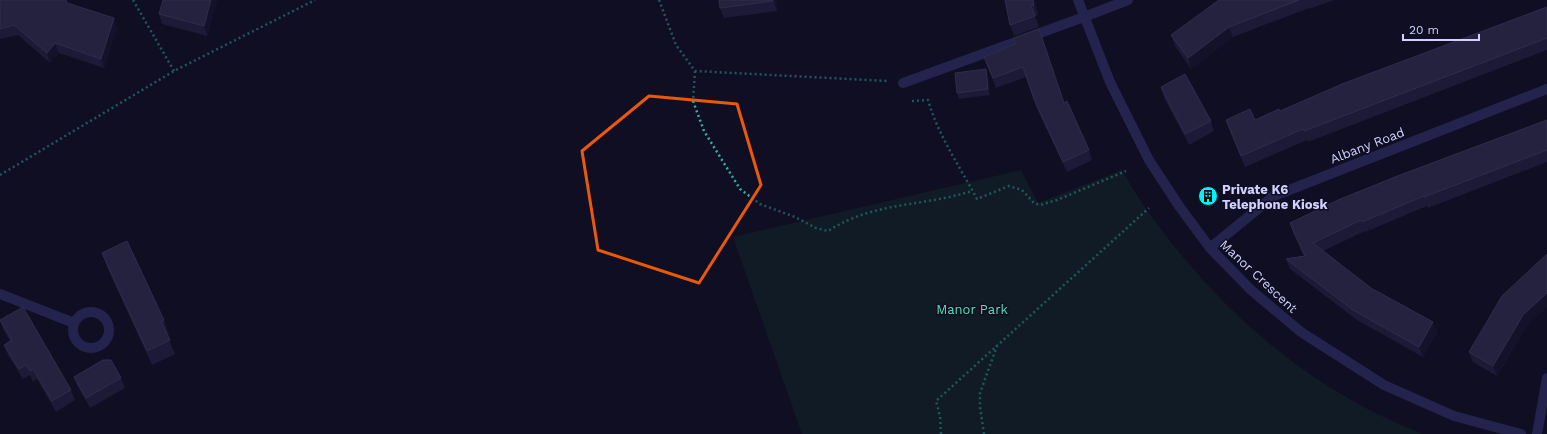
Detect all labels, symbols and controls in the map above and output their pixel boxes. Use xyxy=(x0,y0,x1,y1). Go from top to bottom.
scale bar xyxy=(1403,16,1479,42)
text: 20 m xyxy=(1409,23,1439,37)
street label: Albany Road xyxy=(1328,124,1407,167)
place label: Private K6 Telephone Kiosk xyxy=(1222,182,1328,212)
building icon: Private K6 Telephone Kiosk xyxy=(1197,185,1219,207)
street label: Manor Crescent xyxy=(1217,237,1301,316)
park label: Manor Park xyxy=(936,302,1008,317)

